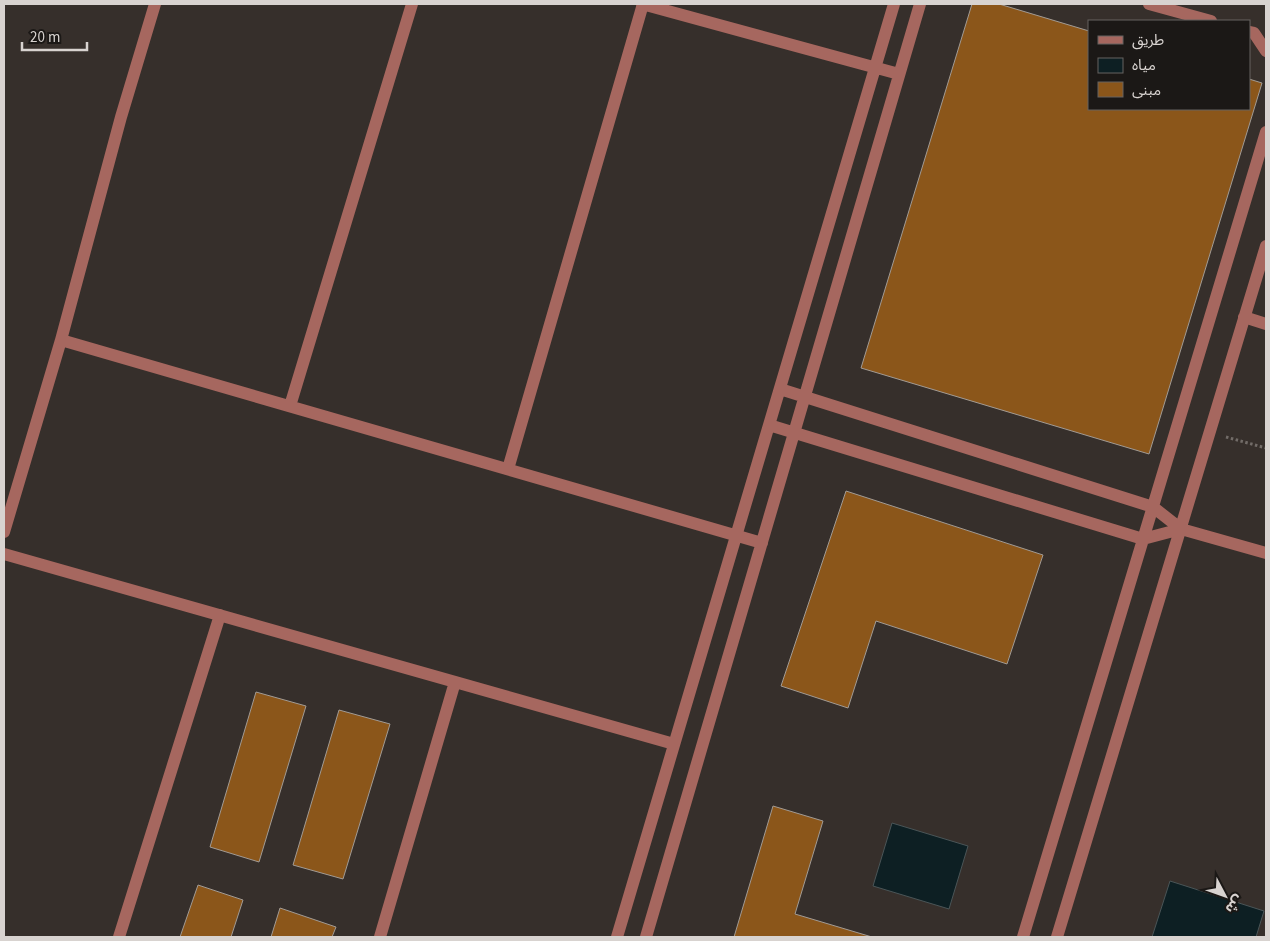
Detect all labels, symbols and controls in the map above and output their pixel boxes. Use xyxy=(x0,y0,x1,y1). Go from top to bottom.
scale bar xyxy=(22,20,88,52)
legend xyxy=(1088,20,1250,110)
text: 20 m xyxy=(30,27,60,48)
text: طريق xyxy=(1132,30,1164,51)
text: مياه xyxy=(1132,55,1156,76)
text: مبنى xyxy=(1132,80,1161,101)
north arrow xyxy=(1200,871,1250,921)
text: ش xyxy=(1220,890,1248,918)

